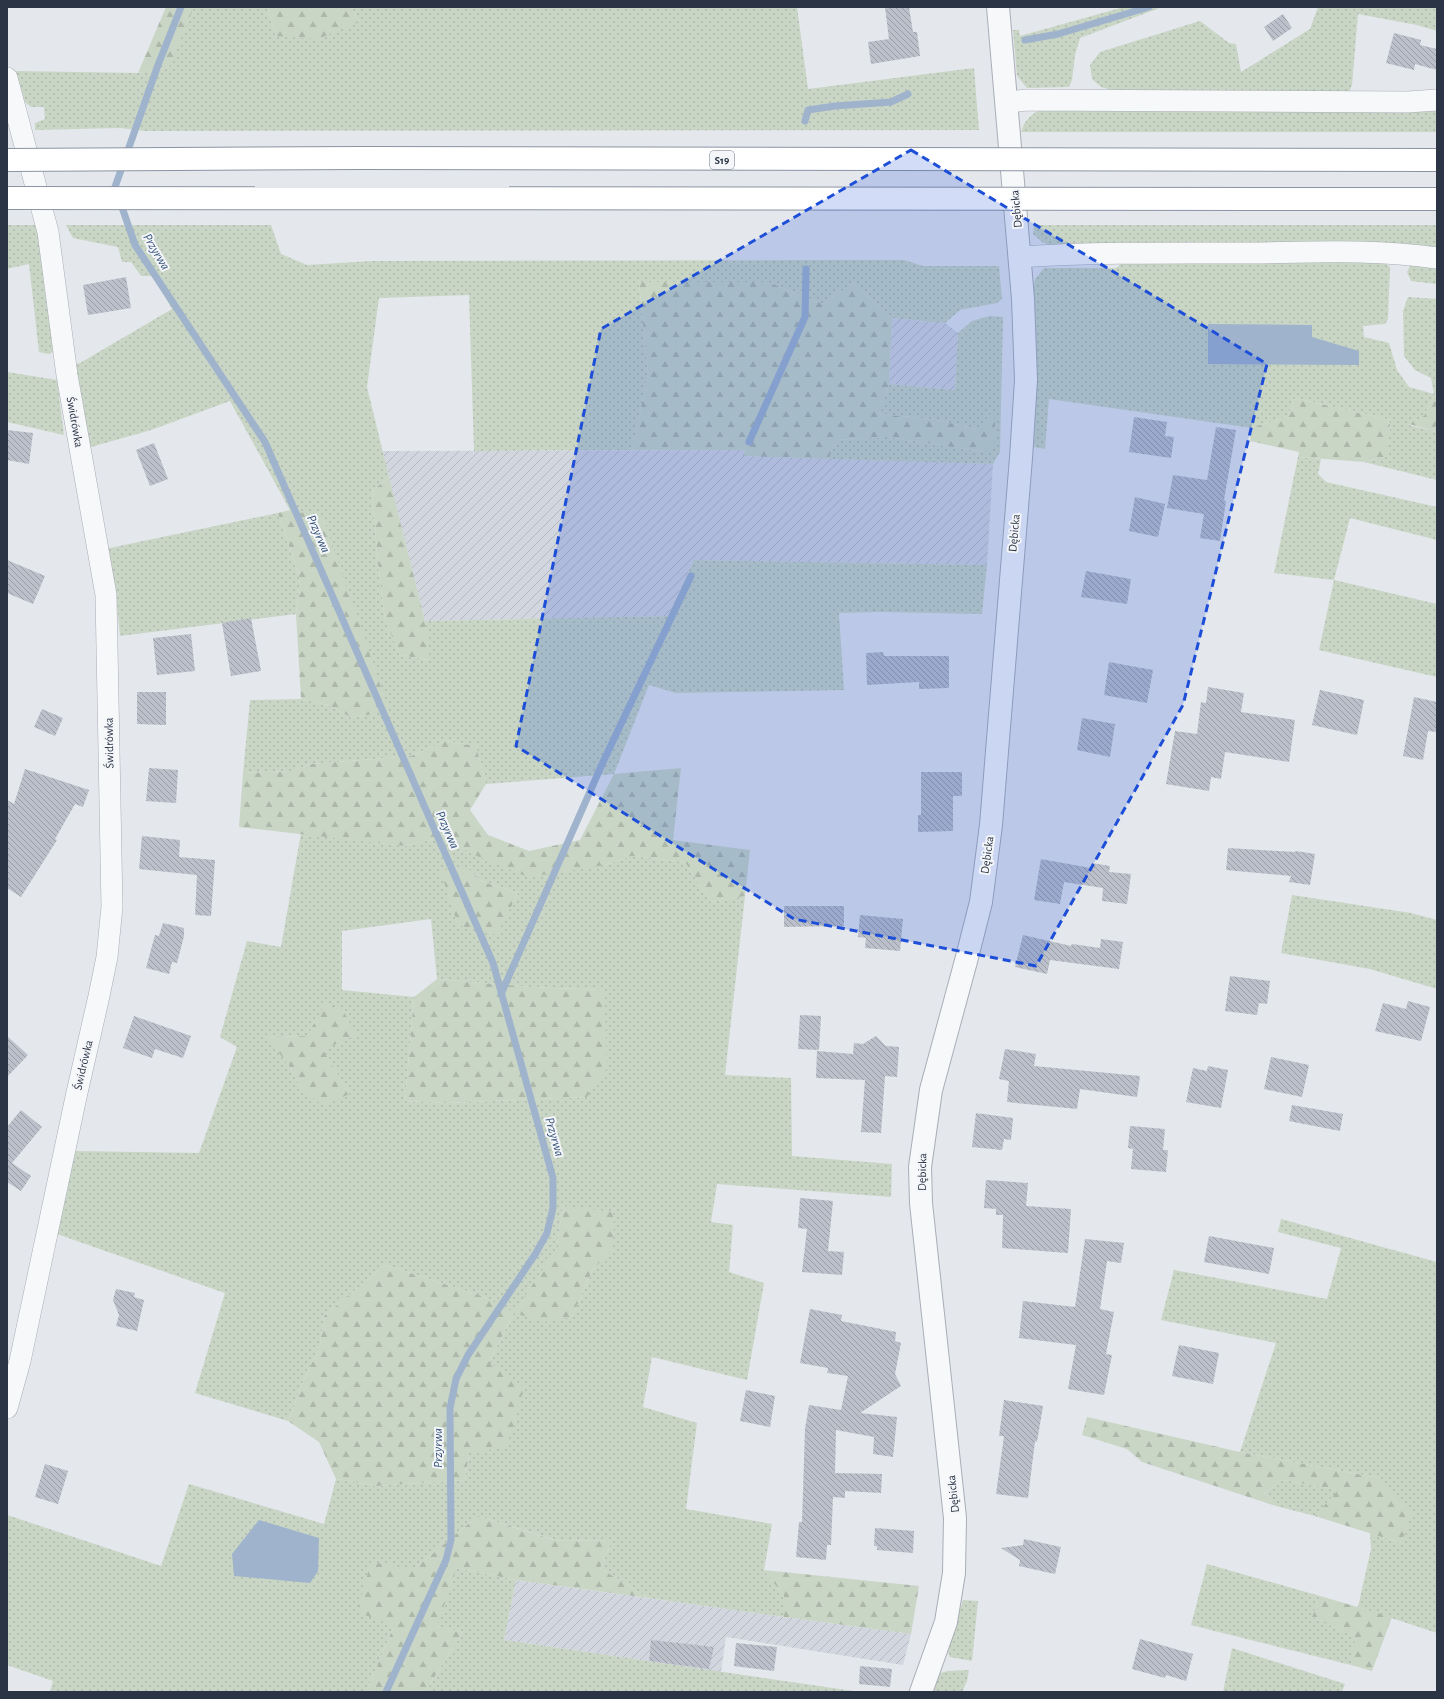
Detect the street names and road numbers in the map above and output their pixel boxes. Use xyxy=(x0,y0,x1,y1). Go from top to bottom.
road number: S19 xyxy=(710,151,734,169)
street label: Dębicka xyxy=(1008,189,1024,228)
street label: Świdrówka xyxy=(65,395,87,449)
street label: Dębicka xyxy=(1006,513,1022,552)
street label: Świdrówka xyxy=(101,717,115,769)
street label: Dębicka xyxy=(978,835,996,875)
street label: Świdrówka xyxy=(69,1038,95,1091)
street label: Dębicka xyxy=(916,1153,928,1191)
street label: Dębicka xyxy=(945,1474,961,1513)

